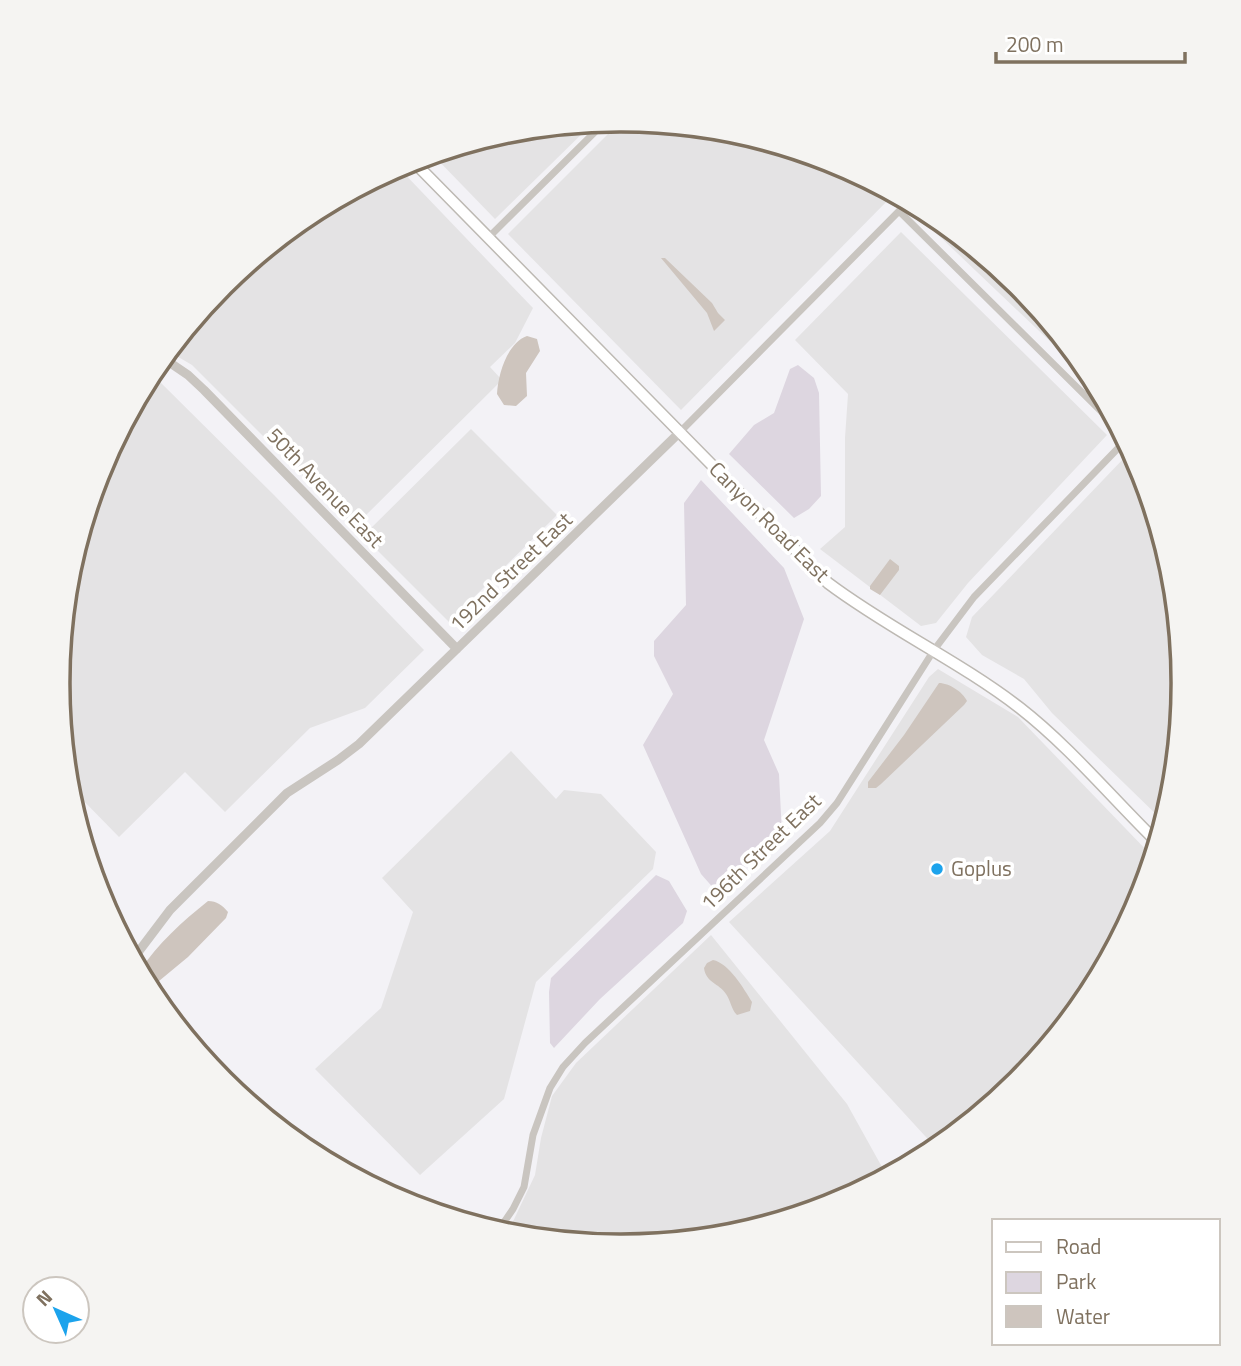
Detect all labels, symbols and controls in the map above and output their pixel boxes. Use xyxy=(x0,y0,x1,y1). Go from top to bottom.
scale bar xyxy=(996,21,1185,65)
text: 200 m xyxy=(1006,28,1063,60)
street label: 50th Avenue East xyxy=(260,420,392,555)
street label: Canyon Road East xyxy=(702,454,838,589)
street label: 192nd Street East xyxy=(442,504,580,638)
street label: 196th Street East xyxy=(693,785,828,917)
place label: Goplus xyxy=(951,852,1012,884)
marker: Goplus xyxy=(929,861,945,877)
legend xyxy=(992,1219,1220,1345)
text: Road xyxy=(1056,1230,1101,1262)
text: Park xyxy=(1056,1265,1096,1297)
north arrow xyxy=(21,1275,91,1345)
text: N xyxy=(29,1283,59,1313)
text: Water xyxy=(1056,1300,1110,1332)

